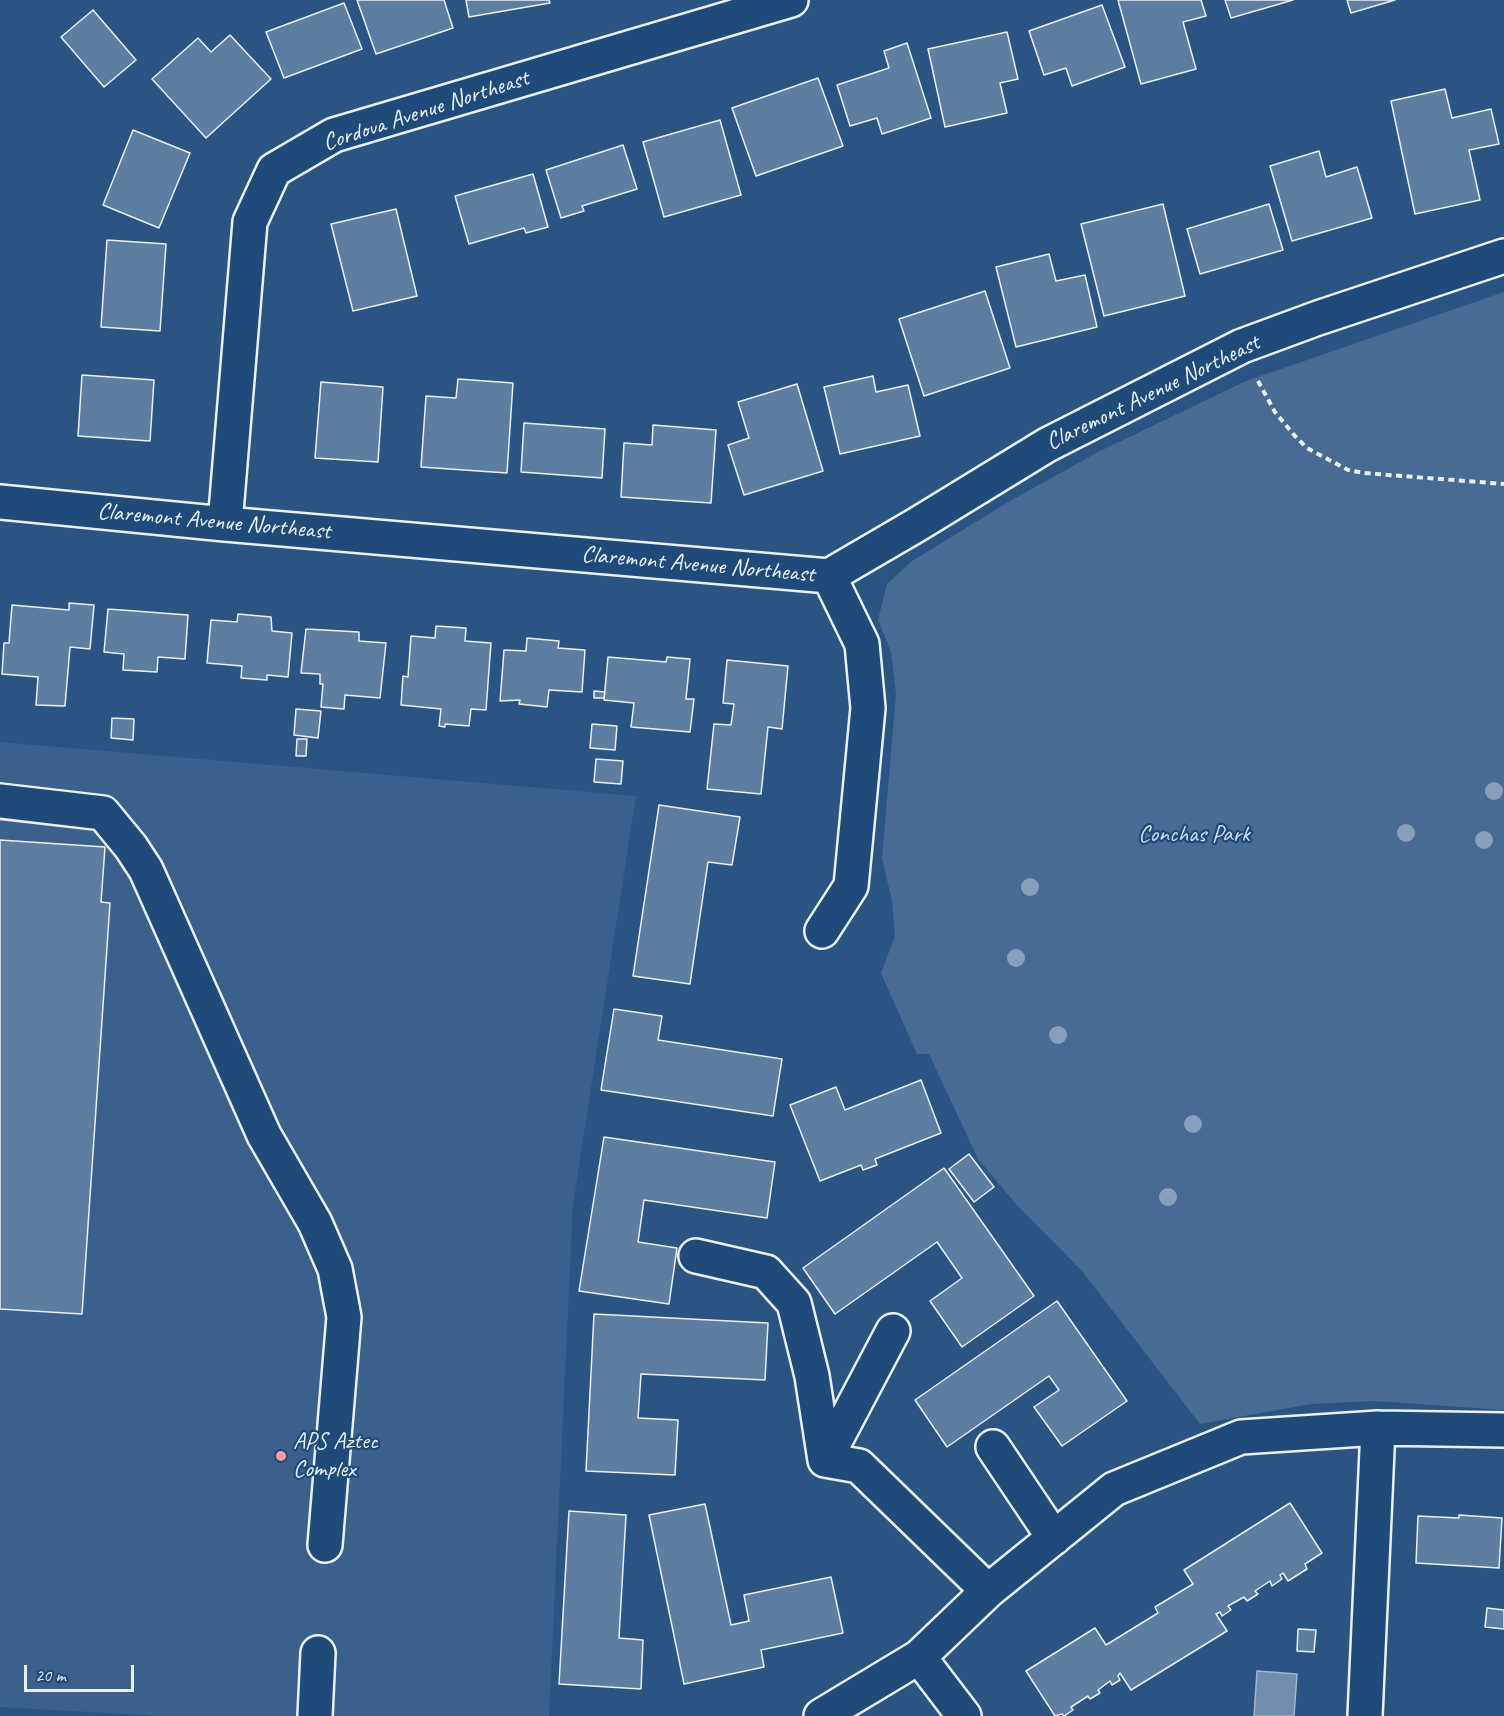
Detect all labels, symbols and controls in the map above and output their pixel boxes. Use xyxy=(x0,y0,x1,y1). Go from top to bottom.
street label: Cordova Avenue Northeast xyxy=(319,64,533,158)
street label: Claremont Avenue Northeast xyxy=(1042,329,1264,457)
street label: Claremont Avenue Northeast xyxy=(96,497,332,547)
street label: Claremont Avenue Northeast xyxy=(580,540,816,590)
park label: Conchas Park xyxy=(1138,821,1250,849)
place label: APS Aztec Complex xyxy=(293,1428,378,1484)
marker: APS Aztec Complex xyxy=(274,1449,288,1463)
scale bar xyxy=(27,1653,136,1691)
text: 20 m xyxy=(35,1664,66,1686)

